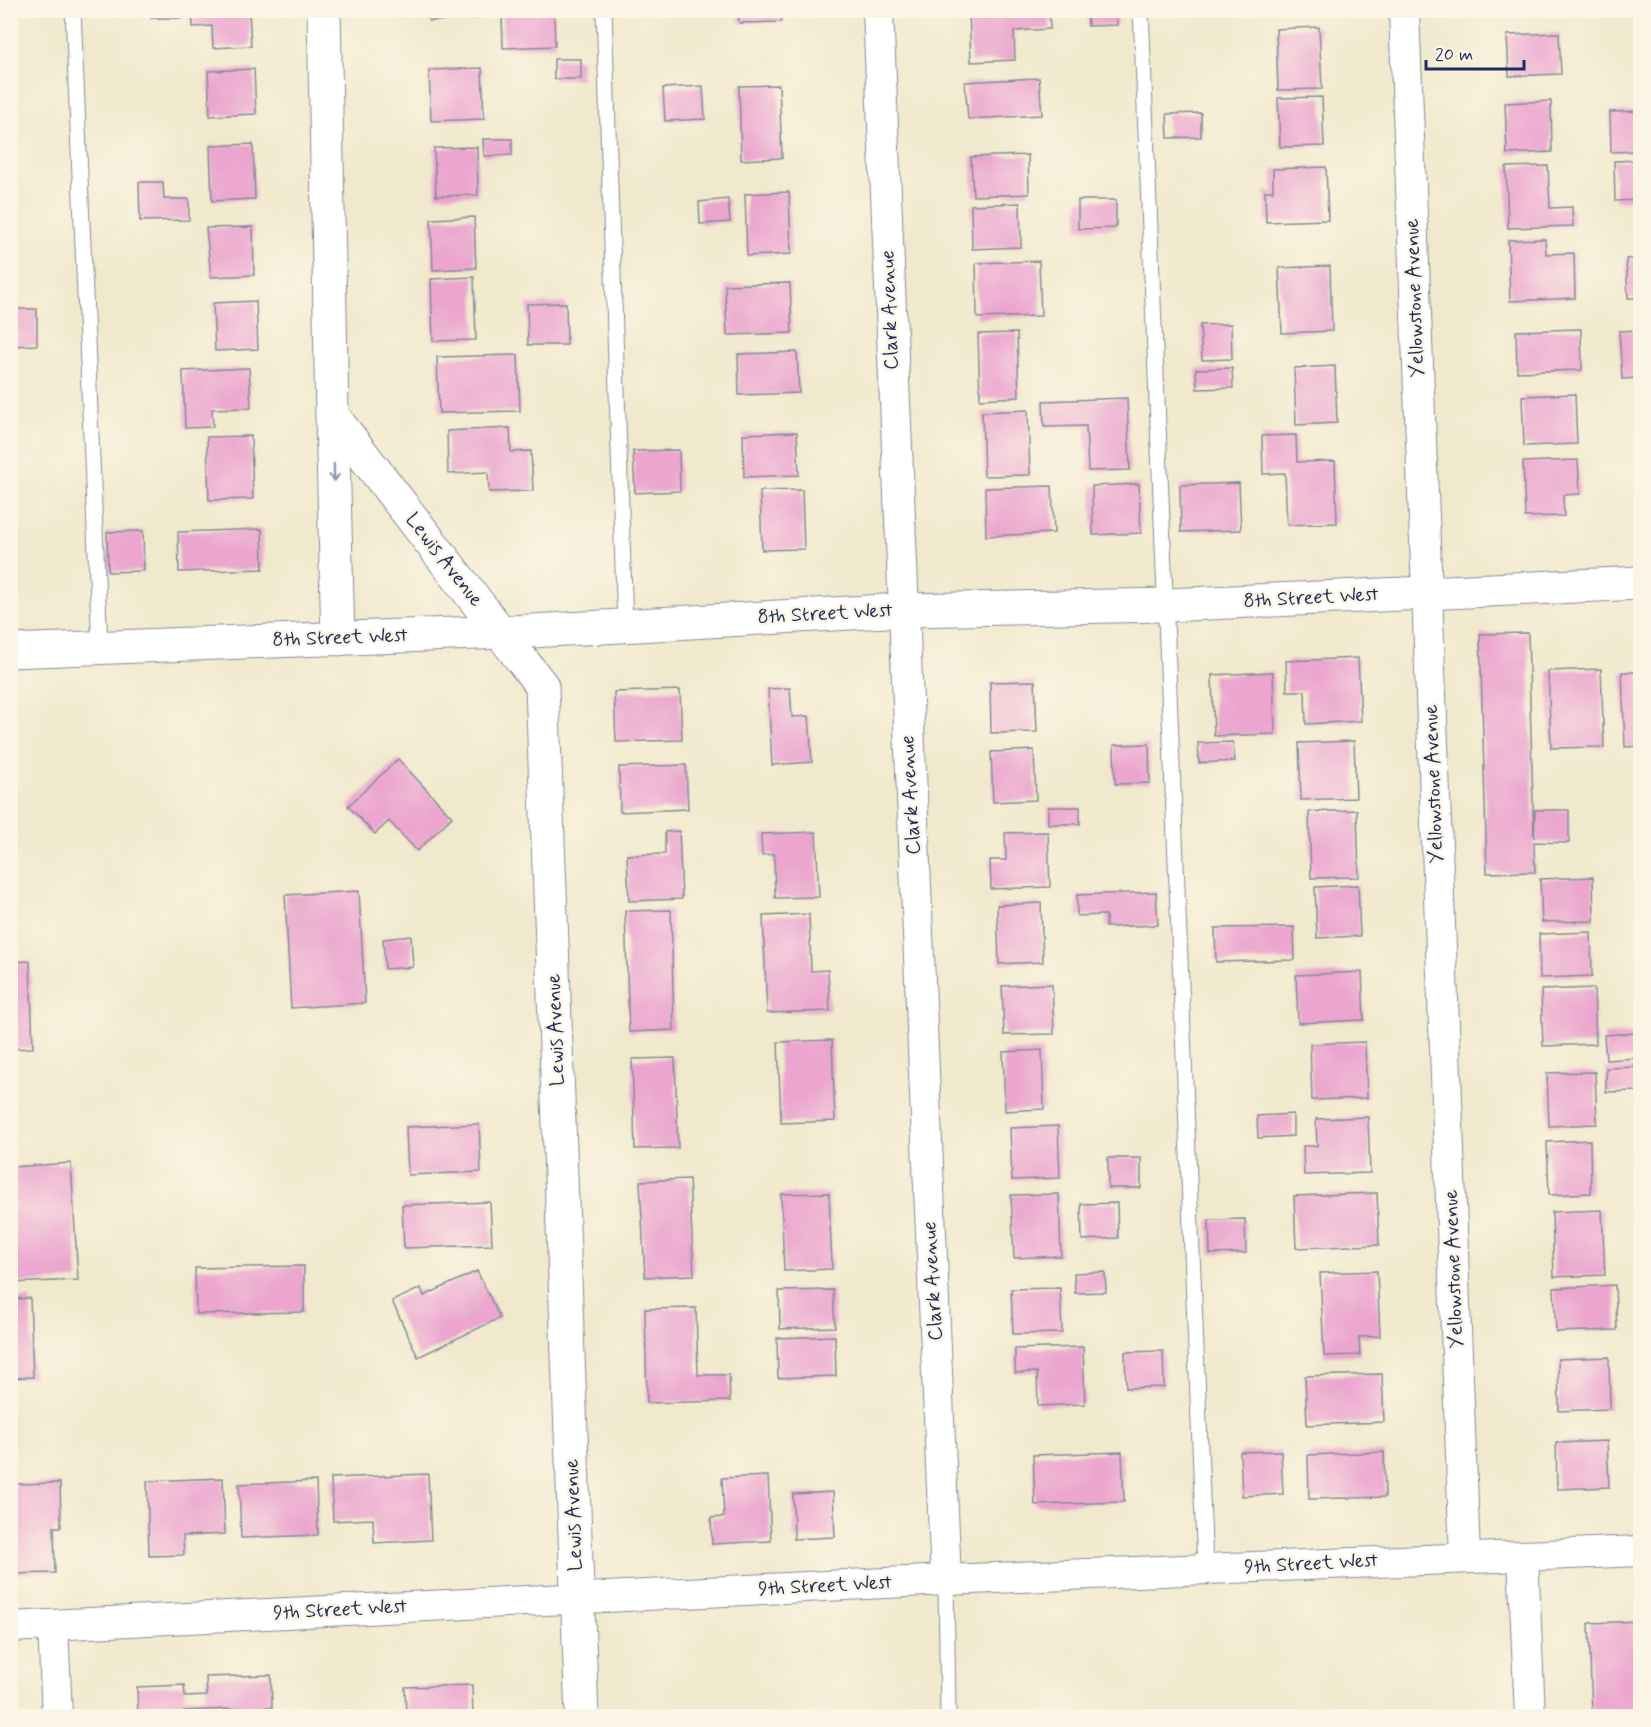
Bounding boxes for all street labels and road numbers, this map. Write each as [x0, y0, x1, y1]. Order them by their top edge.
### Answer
street label: Yellowstone Avenue [1399, 218, 1431, 378]
street label: Clark Avenue [874, 250, 906, 370]
street label: Lewis Avenue [399, 507, 489, 613]
street label: 8th Street West [1243, 581, 1379, 615]
street label: 8th Street West [757, 597, 893, 631]
street label: 8th Street West [272, 622, 408, 654]
street label: Yellowstone Avenue [1418, 704, 1450, 864]
street label: Clark Avenue [894, 735, 928, 855]
street label: Lewis Avenue [541, 973, 571, 1087]
street label: Yellowstone Avenue [1438, 1189, 1470, 1349]
street label: Clark Avenue [916, 1221, 950, 1341]
street label: Lewis Avenue [559, 1458, 589, 1572]
street label: 9th Street West [1243, 1547, 1379, 1581]
street label: 9th Street West [757, 1569, 893, 1603]
street label: 9th Street West [272, 1593, 408, 1627]

